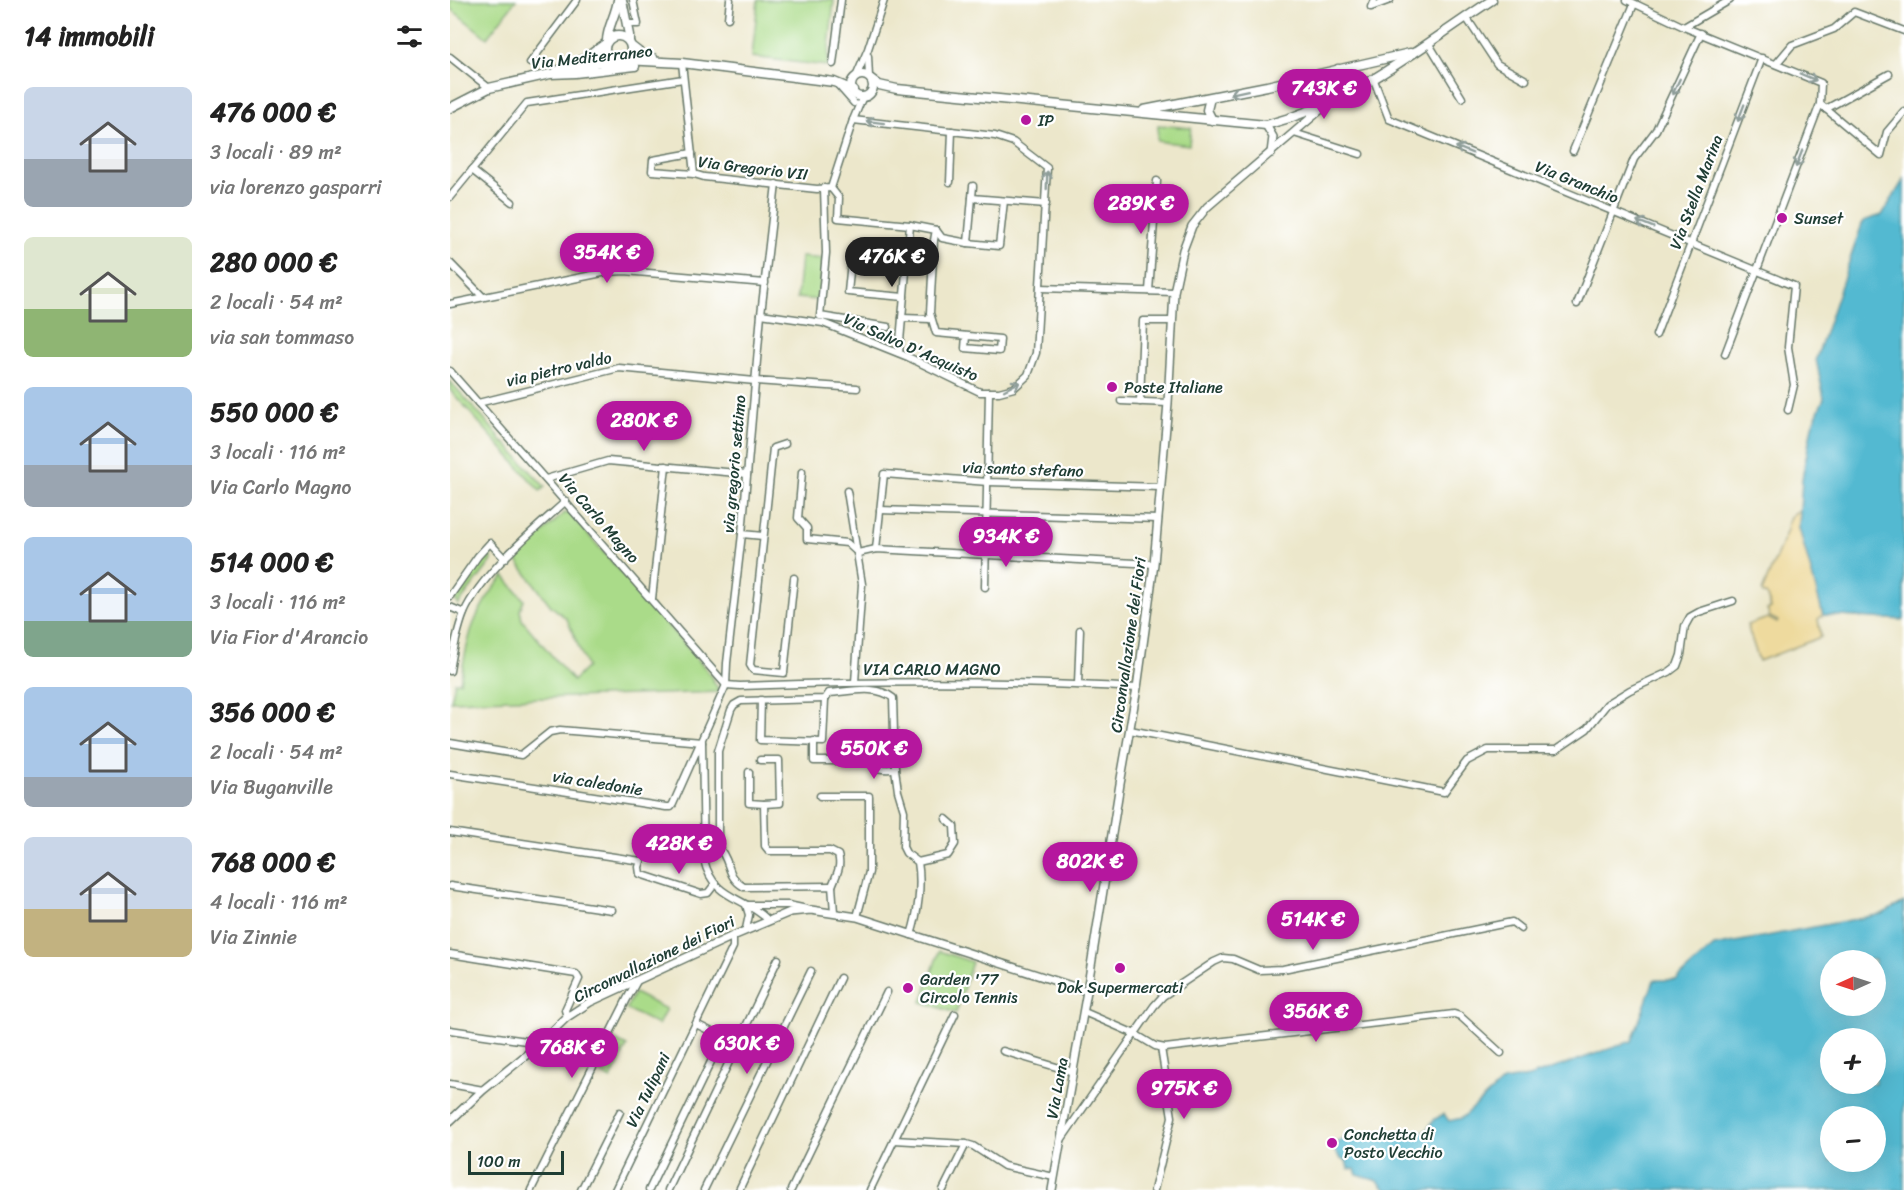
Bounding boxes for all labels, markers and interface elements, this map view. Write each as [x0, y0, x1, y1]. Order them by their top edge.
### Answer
text: 14 immobili [24, 13, 154, 59]
icon: filters [393, 20, 426, 53]
street label: Via Mediterraneo [530, 36, 654, 78]
pin: 743K € [1275, 69, 1373, 120]
text: 743K € [1291, 71, 1357, 106]
one-way arrow [1799, 73, 1817, 84]
one-way arrow [1670, 77, 1682, 95]
one-way arrow [1230, 87, 1249, 98]
text: 476 000 € [210, 89, 336, 135]
one-way arrow [1735, 103, 1746, 121]
place label: IP [1037, 106, 1054, 135]
icon: home [72, 111, 144, 183]
marker: IP [1019, 113, 1033, 127]
one-way arrow [866, 117, 885, 128]
street label: Via Stella Marina [1661, 130, 1731, 254]
text: 3 locali · 89 m² [210, 135, 342, 170]
one-way arrow [1455, 144, 1474, 155]
street label: Via Gregorio VII [696, 147, 810, 189]
one-way arrow [1793, 149, 1804, 168]
street label: Via Granchio [1531, 152, 1623, 212]
text: via lorenzo gasparri [210, 170, 382, 205]
one-way arrow [1041, 171, 1053, 191]
pin: 289K € [1092, 184, 1190, 235]
text: 289K € [1108, 186, 1174, 221]
place label: Sunset [1794, 204, 1844, 233]
marker: Sunset [1775, 211, 1789, 225]
one-way arrow [1636, 218, 1654, 229]
pin: 354K € [558, 233, 656, 284]
text: 354K € [574, 235, 640, 270]
pin: 476K € [843, 237, 941, 288]
text: 280 000 € [210, 239, 337, 285]
text: 476K € [859, 239, 925, 274]
icon: home [72, 261, 144, 333]
text: 2 locali · 54 m² [210, 285, 343, 320]
street label: Via Salvo D'Acquisto [839, 304, 983, 390]
text: via san tommaso [210, 320, 354, 355]
street label: via pietro valdo [504, 343, 614, 395]
place label: Poste Italiane [1124, 373, 1223, 402]
one-way arrow [1003, 380, 1020, 392]
marker: Poste Italiane [1105, 380, 1119, 394]
text: 550 000 € [210, 389, 338, 435]
street label: via gregorio settimo [714, 394, 754, 534]
pin: 280K € [595, 401, 693, 452]
text: 280K € [611, 403, 677, 438]
icon: home [72, 411, 144, 483]
text: 3 locali · 116 m² [210, 435, 346, 470]
street label: via santo stefano [962, 452, 1084, 486]
street label: Via Carlo Magno [551, 466, 647, 570]
text: Via Carlo Magno [210, 470, 351, 505]
pin: 934K € [957, 517, 1055, 568]
text: 934K € [973, 519, 1039, 554]
text: 514 000 € [210, 539, 333, 585]
street label: Circonvallazione dei Fiori [1101, 555, 1155, 735]
icon: home [72, 561, 144, 633]
text: 3 locali · 116 m² [210, 585, 346, 620]
text: Via Fior d'Arancio [210, 620, 368, 655]
street label: VIA CARLO MAGNO [863, 655, 1001, 684]
text: 356 000 € [210, 689, 335, 735]
icon: home [72, 711, 144, 783]
pin: 550K € [825, 729, 923, 780]
text: 550K € [840, 731, 908, 766]
text: 2 locali · 54 m² [210, 735, 343, 770]
street label: via caledonie [551, 762, 645, 804]
text: Via Buganville [210, 770, 333, 805]
pin: 428K € [630, 824, 728, 875]
text: 428K € [646, 826, 712, 861]
text: 768 000 € [210, 839, 335, 885]
pin: 802K € [1041, 842, 1139, 893]
text: 802K € [1057, 844, 1123, 879]
icon: home [72, 861, 144, 933]
text: 4 locali · 116 m² [210, 885, 348, 920]
pin: 514K € [1264, 900, 1362, 951]
text: 514K € [1281, 902, 1345, 937]
street label: Circonvallazione dei Fiori [568, 907, 740, 1011]
text: Via Zinnie [210, 920, 297, 955]
north arrow [1820, 950, 1886, 1016]
map controls [1820, 950, 1886, 1172]
marker: Dok Supermercati [1113, 961, 1127, 975]
place label: Garden '77 Circolo Tennis [920, 965, 1018, 1012]
place label: Dok Supermercati [1057, 973, 1184, 1002]
marker: Garden '77 Circolo Tennis [901, 981, 915, 995]
pin: 356K € [1267, 992, 1365, 1043]
text: 356K € [1283, 994, 1349, 1029]
pin: 630K € [698, 1024, 796, 1075]
text: 630K € [714, 1026, 780, 1061]
pin: 768K € [523, 1028, 621, 1079]
button: + [1820, 1028, 1886, 1094]
text: 768K € [539, 1030, 605, 1065]
street label: Via Tulipani [617, 1047, 679, 1132]
street label: Via Lama [1037, 1055, 1077, 1121]
pin: 975K € [1135, 1069, 1233, 1120]
text: 975K € [1151, 1071, 1217, 1106]
button: − [1820, 1106, 1886, 1172]
place label: Conchetta di Posto Vecchio [1344, 1120, 1443, 1167]
marker: Conchetta di Posto Vecchio [1325, 1136, 1339, 1150]
text: 100 m [477, 1147, 521, 1176]
scale bar [468, 1148, 564, 1176]

